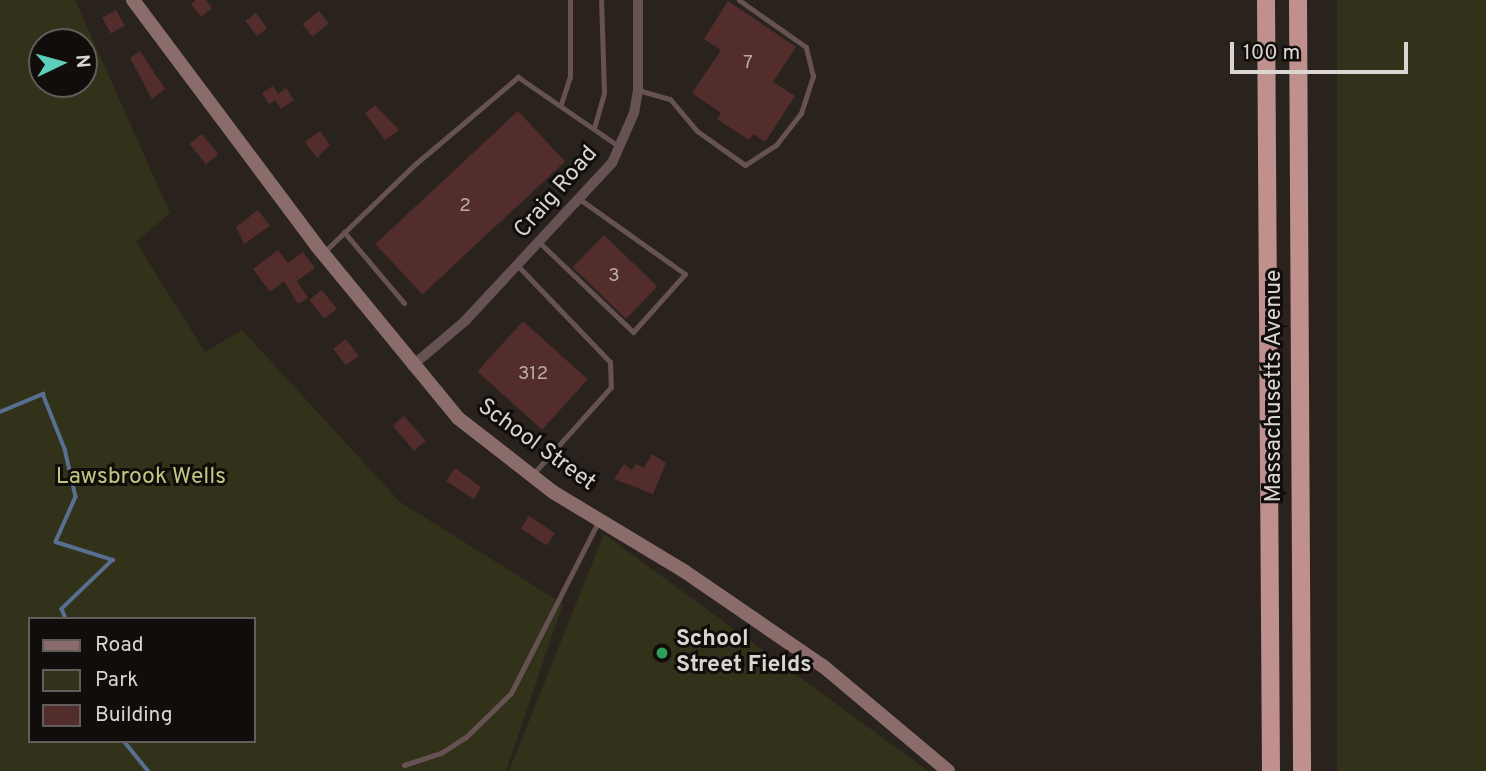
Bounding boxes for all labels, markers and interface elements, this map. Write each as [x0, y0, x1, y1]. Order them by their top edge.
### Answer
north arrow [28, 28, 98, 98]
scale bar [1234, 28, 1412, 72]
text: 100 m [1243, 40, 1300, 67]
text: N [69, 53, 94, 69]
house number: 7 [743, 53, 753, 75]
street label: Craig Road [510, 141, 604, 245]
house number: 2 [459, 196, 471, 218]
house number: 3 [608, 266, 620, 288]
street label: Massachusetts Avenue [1261, 269, 1289, 503]
house number: 312 [518, 364, 548, 386]
street label: School Street [472, 394, 600, 498]
park label: Lawsbrook Wells [56, 464, 226, 492]
legend [28, 617, 256, 743]
place label: School Street Fields [676, 626, 811, 680]
text: Road [95, 632, 144, 659]
marker: School Street Fields [654, 645, 670, 661]
text: Park [95, 667, 138, 694]
text: Building [95, 702, 173, 729]

